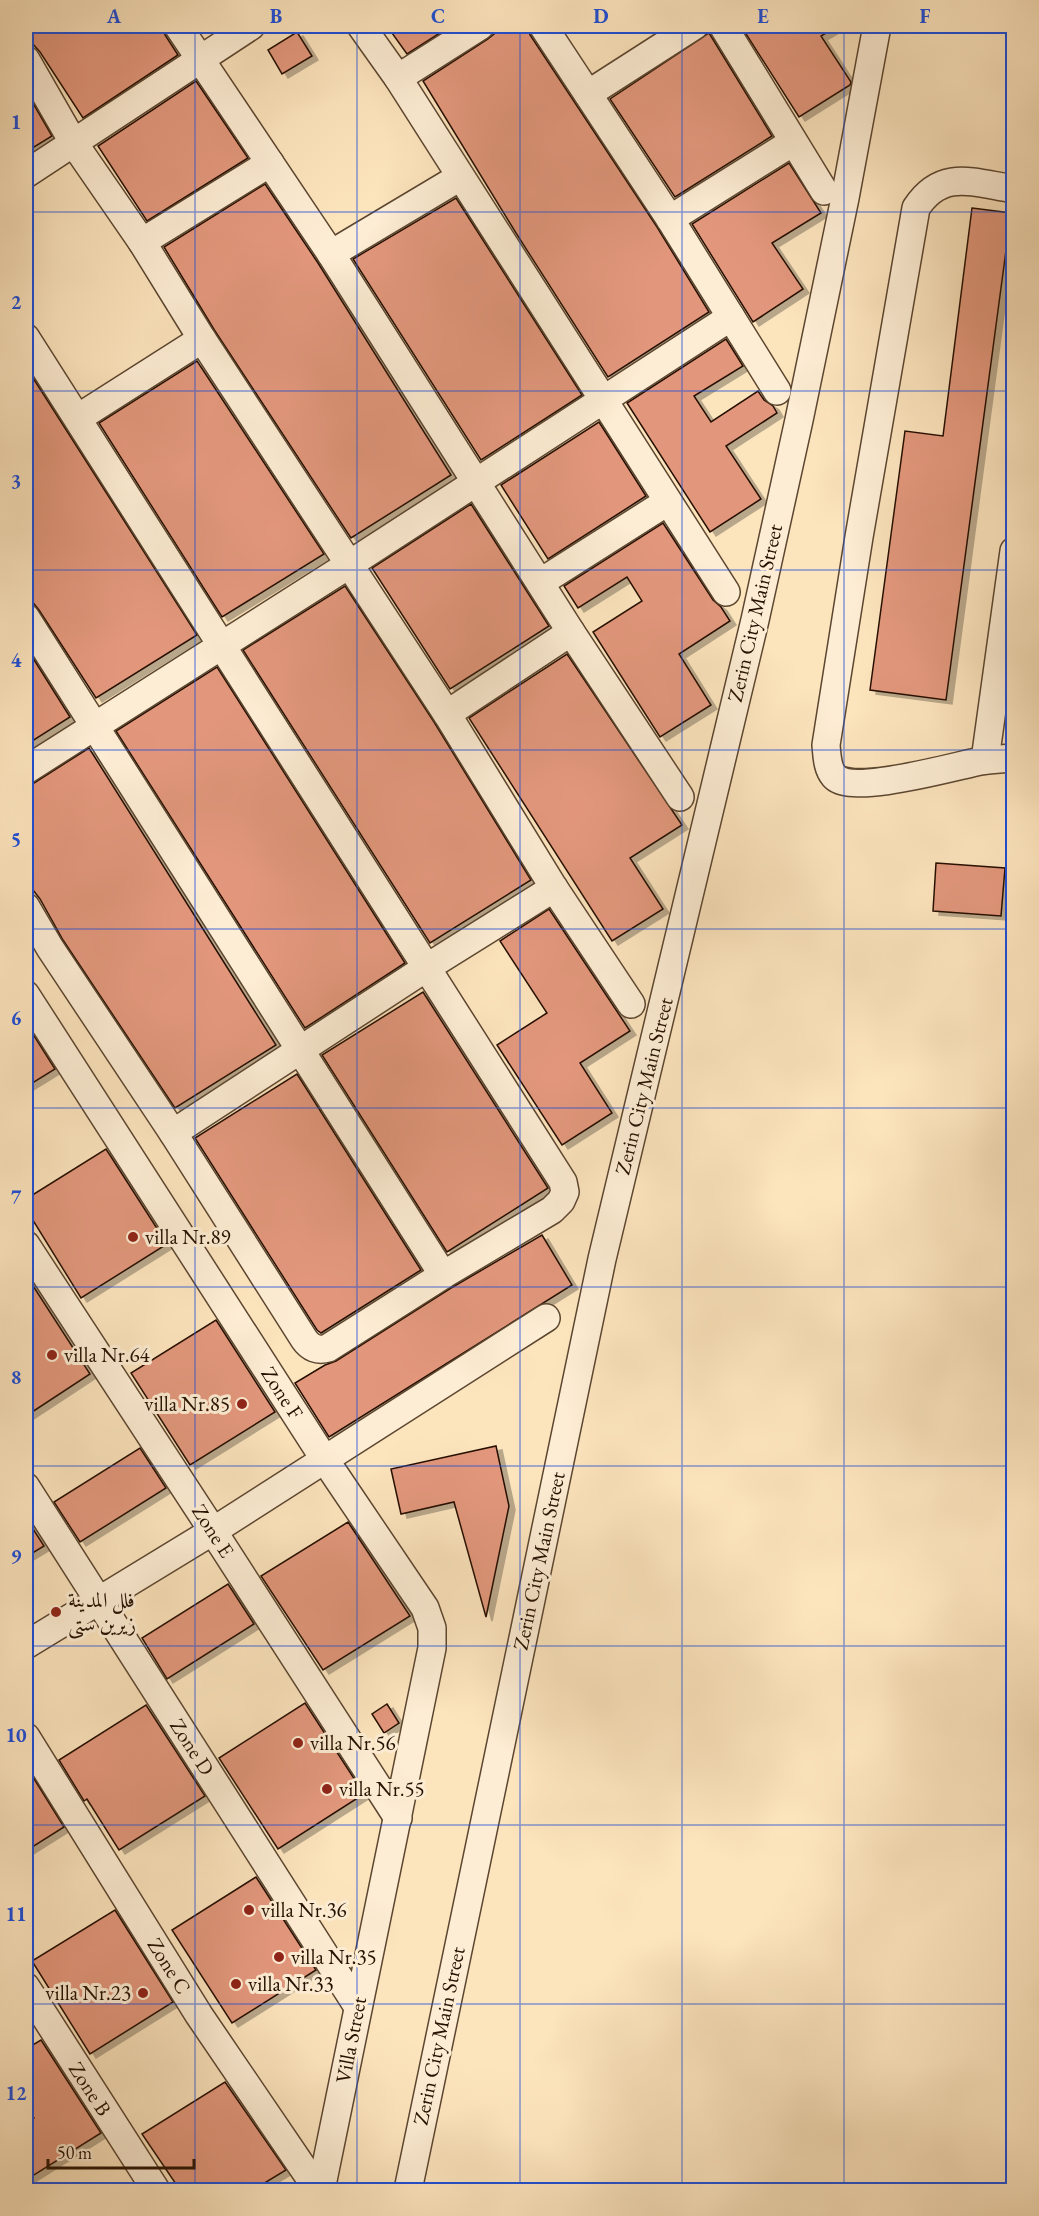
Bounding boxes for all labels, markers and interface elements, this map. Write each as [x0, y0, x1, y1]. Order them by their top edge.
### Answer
text: A [106, 3, 122, 29]
text: B [270, 3, 282, 29]
text: C [431, 3, 445, 29]
text: D [593, 3, 609, 29]
text: E [757, 3, 769, 29]
text: F [920, 3, 931, 29]
text: 1 [11, 109, 21, 135]
text: 2 [11, 289, 22, 315]
text: 3 [11, 468, 21, 494]
street label: Zerin City Main Street [721, 521, 788, 704]
text: 4 [11, 647, 22, 673]
text: 5 [11, 826, 21, 852]
street label: Zerin City Main Street [608, 994, 679, 1177]
text: 6 [11, 1005, 22, 1031]
text: 7 [11, 1184, 22, 1210]
place label: villa Nr.89 [145, 1223, 231, 1250]
marker: villa Nr.89 [126, 1230, 140, 1244]
place label: villa Nr.64 [64, 1341, 151, 1368]
marker: villa Nr.64 [45, 1348, 59, 1362]
street label: Zone F [255, 1361, 309, 1424]
text: 8 [11, 1364, 21, 1390]
place label: villa Nr.85 [144, 1390, 230, 1417]
marker: villa Nr.85 [235, 1397, 249, 1411]
street label: Zerin City Main Street [506, 1469, 571, 1653]
street label: Zone E [186, 1499, 241, 1563]
text: 9 [11, 1543, 22, 1569]
place label: فلل المدينة زیرین ستی [68, 1586, 136, 1639]
marker: فلل المدينة زیرین ستی [49, 1605, 63, 1619]
street label: Zone D [164, 1713, 221, 1780]
text: 10 [5, 1722, 27, 1748]
place label: villa Nr.56 [310, 1729, 396, 1756]
marker: villa Nr.56 [291, 1736, 305, 1750]
place label: villa Nr.55 [339, 1775, 425, 1802]
marker: villa Nr.55 [320, 1782, 334, 1796]
place label: villa Nr.36 [261, 1896, 347, 1923]
text: 11 [5, 1901, 27, 1927]
marker: villa Nr.36 [242, 1903, 256, 1917]
street label: Zone C [142, 1933, 197, 1999]
place label: villa Nr.35 [291, 1943, 377, 1970]
street label: Zerin City Main Street [406, 1944, 471, 2128]
marker: villa Nr.35 [272, 1950, 286, 1964]
place label: villa Nr.33 [248, 1970, 334, 1997]
marker: villa Nr.33 [229, 1977, 243, 1991]
place label: villa Nr.23 [45, 1979, 131, 2006]
marker: villa Nr.23 [136, 1986, 150, 2000]
street label: Villa Street [329, 1994, 372, 2085]
street label: Zone B [63, 2057, 118, 2121]
text: 12 [5, 2080, 27, 2106]
scale bar [48, 2132, 194, 2170]
text: 50 m [57, 2141, 92, 2164]

